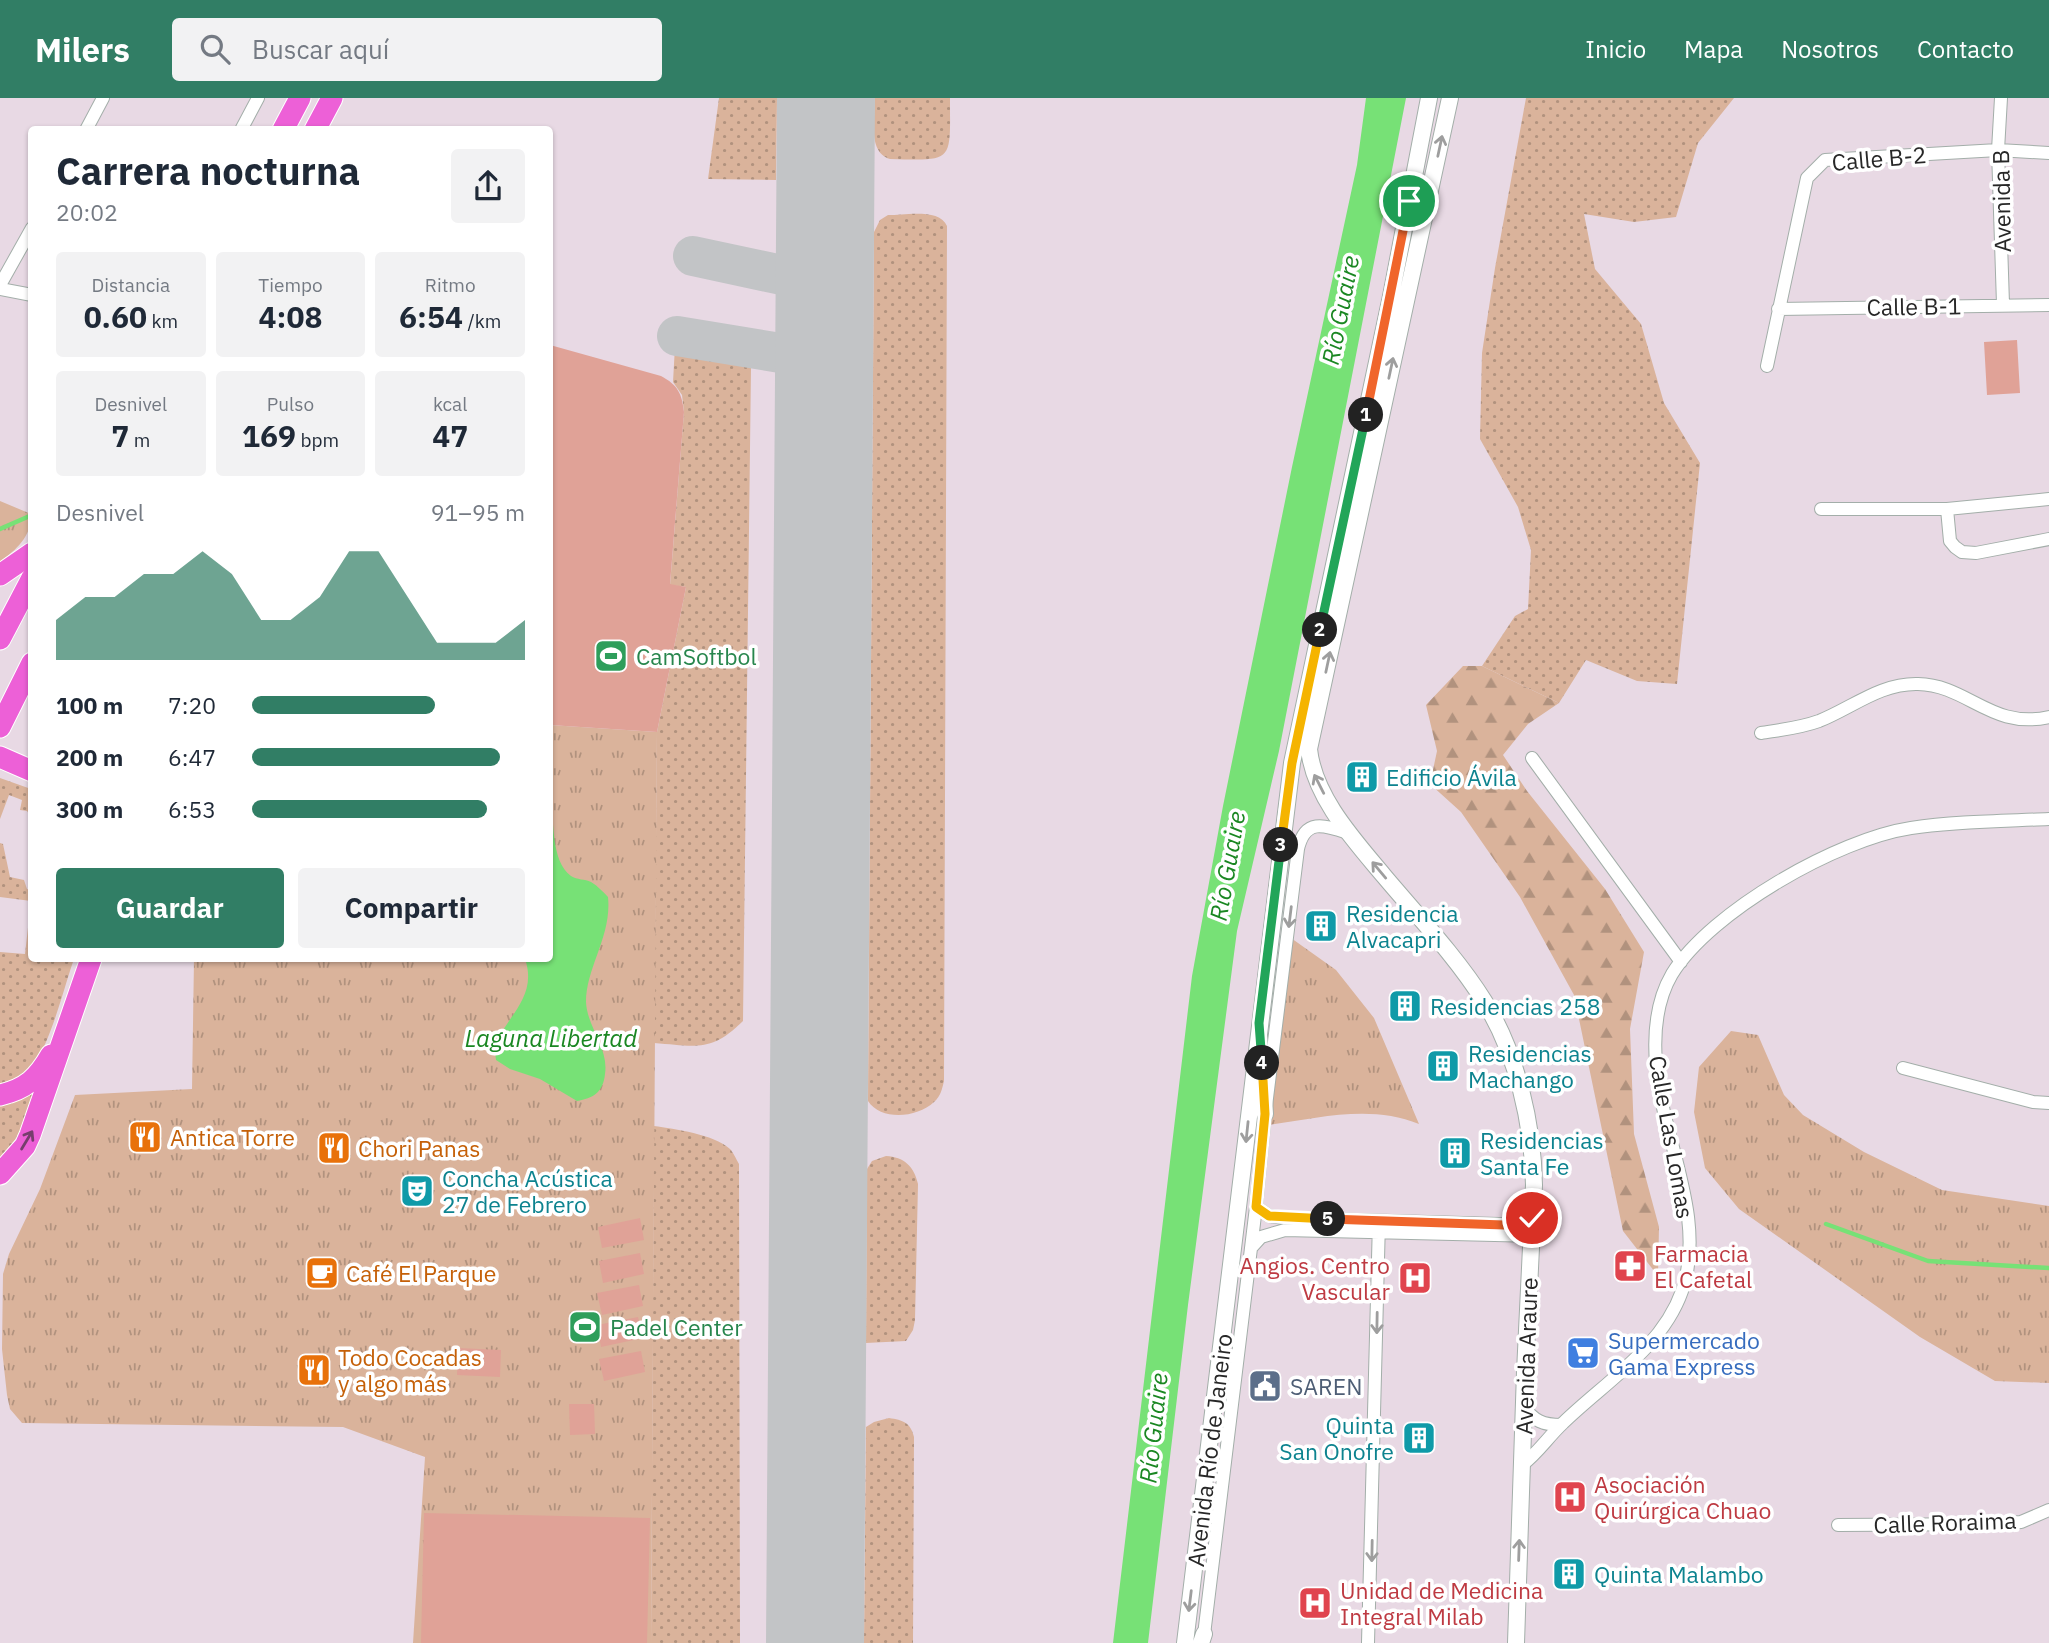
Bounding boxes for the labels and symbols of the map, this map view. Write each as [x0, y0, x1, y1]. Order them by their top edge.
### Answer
one-way arrow [1433, 135, 1447, 158]
street label: Calle B-2 [1830, 139, 1928, 177]
street label: Avenida B [1985, 149, 2017, 253]
pin [1379, 171, 1439, 231]
water label: Río Guaire [1314, 253, 1366, 367]
street label: Calle B-1 [1866, 290, 1962, 322]
one-way arrow [1385, 357, 1399, 380]
pin: 1 [1348, 398, 1384, 432]
pin: 2 [1302, 612, 1338, 648]
sports icon: CamSoftbol [592, 637, 630, 675]
place label: CamSoftbol [636, 641, 757, 671]
one-way arrow [1321, 651, 1335, 674]
building icon: Edificio Ávila [1343, 758, 1381, 796]
place label: Edificio Ávila [1386, 762, 1517, 792]
one-way arrow [1312, 774, 1326, 794]
water label: Río Guaire [1202, 809, 1252, 923]
pin: 3 [1264, 828, 1298, 862]
one-way arrow [1372, 862, 1387, 880]
place label: Residencia Alvacapri [1346, 898, 1459, 954]
one-way arrow [1284, 905, 1297, 928]
building icon: Residencia Alvacapri [1302, 907, 1340, 945]
building icon: Residencias 258 [1386, 987, 1424, 1025]
place label: Residencias 258 [1430, 991, 1601, 1021]
water label: Laguna Libertad [465, 1022, 637, 1054]
place label: Residencias Machango [1468, 1038, 1592, 1094]
pin: 4 [1244, 1046, 1280, 1080]
building icon: Residencias Machango [1424, 1047, 1462, 1085]
street label: Calle Las Lomas [1643, 1053, 1701, 1221]
restaurant icon: Antica Torre [126, 1118, 164, 1156]
one-way arrow [1240, 1120, 1253, 1143]
place label: Antica Torre [170, 1122, 295, 1152]
place label: Residencias Santa Fe [1480, 1125, 1604, 1181]
restaurant icon: Chori Panas [315, 1129, 353, 1167]
one-way arrow [20, 1130, 34, 1150]
place label: Chori Panas [358, 1133, 480, 1163]
building icon: Residencias Santa Fe [1436, 1134, 1474, 1172]
place label: Concha Acústica 27 de Febrero [442, 1163, 613, 1219]
theatre icon: Concha Acústica 27 de Febrero [398, 1172, 436, 1210]
pin [1502, 1188, 1562, 1248]
pin: 5 [1310, 1202, 1346, 1236]
place label: Farmacia El Cafetal [1654, 1238, 1752, 1294]
pharmacy icon: Farmacia El Cafetal [1611, 1247, 1649, 1285]
place label: Angios. Centro Vascular [1239, 1250, 1391, 1306]
cafe icon: Café El Parque [303, 1254, 341, 1292]
place label: Café El Parque [346, 1258, 496, 1288]
hospital icon: Angios. Centro Vascular [1396, 1259, 1434, 1297]
street label: Avenida Araure [1508, 1277, 1544, 1435]
sports icon: Padel Center [566, 1308, 604, 1346]
place label: Padel Center [610, 1312, 743, 1342]
one-way arrow [1370, 1312, 1383, 1335]
place label: Supermercado Gama Express [1608, 1325, 1760, 1381]
street label: Avenida Río de Janeiro [1180, 1332, 1238, 1568]
supermarket icon: Supermercado Gama Express [1564, 1334, 1602, 1372]
place label: Todo Cocadas y algo más [338, 1342, 482, 1398]
restaurant icon: Todo Cocadas y algo más [295, 1351, 333, 1389]
public building icon: SAREN [1246, 1367, 1284, 1405]
water label: Río Guaire [1131, 1371, 1175, 1485]
place label: SAREN [1290, 1371, 1363, 1401]
place label: Quinta San Onofre [1279, 1410, 1394, 1466]
building icon: Quinta San Onofre [1400, 1419, 1438, 1457]
place label: Asociación Quirúrgica Chuao [1594, 1469, 1771, 1525]
hospital icon: Asociación Quirúrgica Chuao [1551, 1478, 1589, 1516]
street label: Calle Roraima [1873, 1505, 2017, 1539]
one-way arrow [1365, 1539, 1379, 1562]
one-way arrow [1512, 1539, 1526, 1562]
building icon: Quinta Malambo [1550, 1555, 1588, 1593]
place label: Quinta Malambo [1594, 1559, 1764, 1589]
place label: Unidad de Medicina Integral Milab [1340, 1575, 1543, 1631]
hospital icon: Unidad de Medicina Integral Milab [1296, 1584, 1334, 1622]
one-way arrow [1184, 1589, 1197, 1612]

